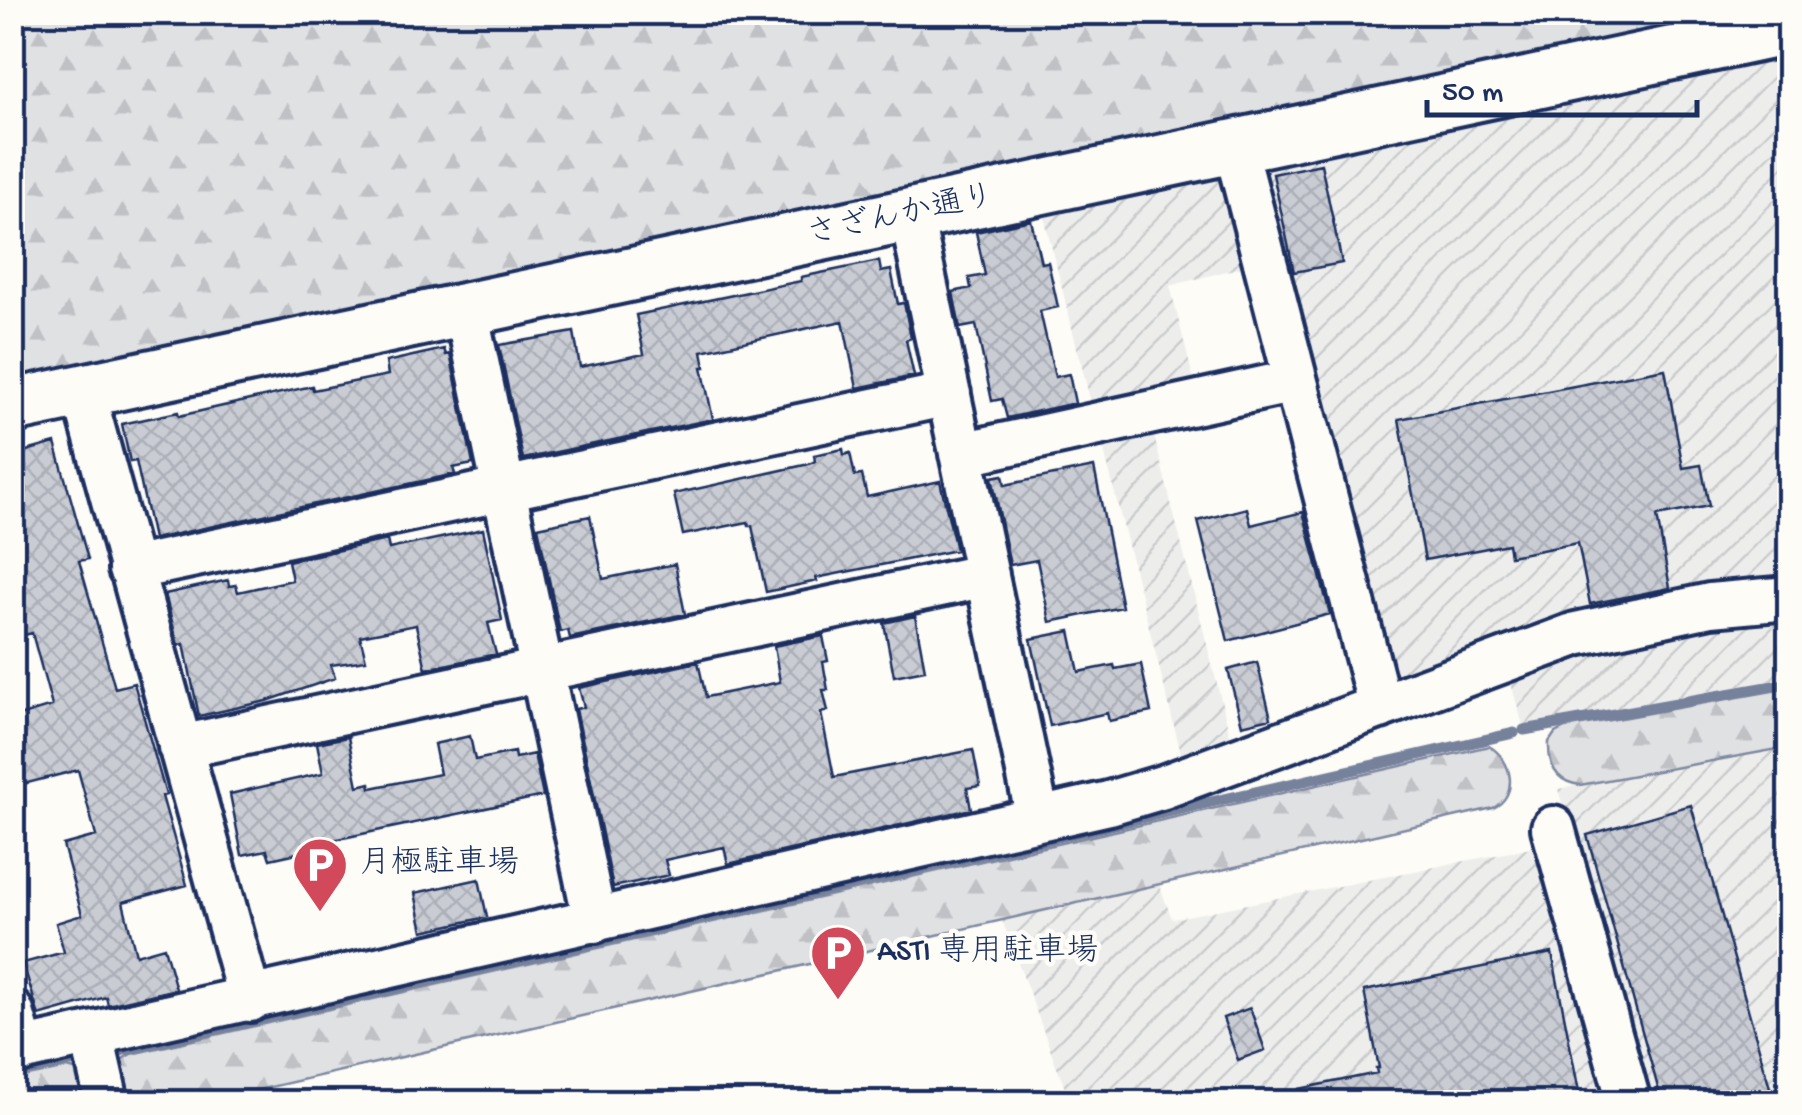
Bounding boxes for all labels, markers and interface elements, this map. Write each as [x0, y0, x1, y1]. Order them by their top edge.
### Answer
scale bar [1427, 55, 1697, 117]
text: 50 m [1442, 77, 1503, 112]
street label: さざんか通り [803, 178, 999, 255]
parking icon: 月極駐車場 [290, 835, 350, 914]
place label: 月極駐車場 [359, 845, 519, 884]
parking icon: ASTI 専用駐車場 [808, 923, 868, 1002]
place label: ASTI 専用駐車場 [877, 932, 1098, 972]

